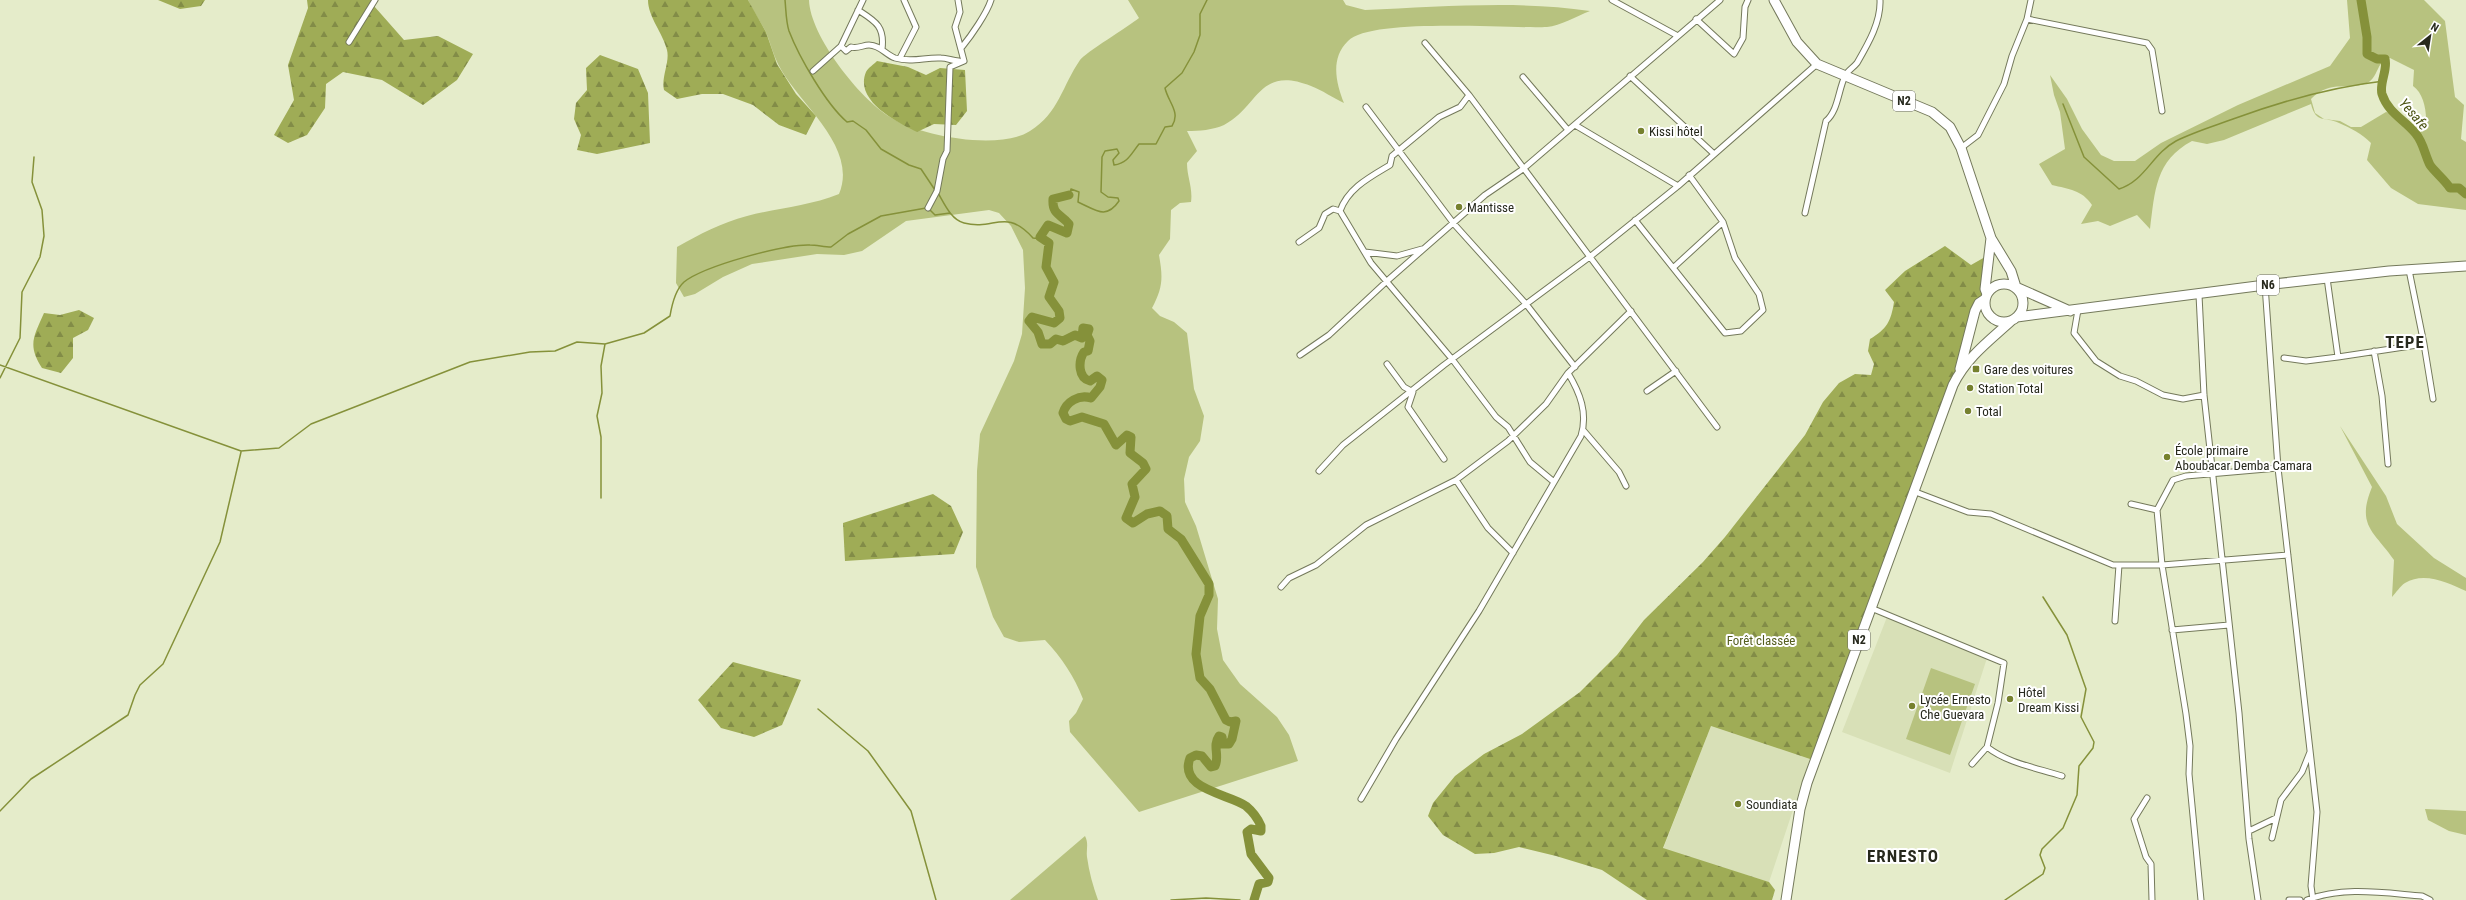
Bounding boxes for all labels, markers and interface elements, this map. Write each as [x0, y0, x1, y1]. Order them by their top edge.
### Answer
north arrow [2410, 16, 2450, 56]
text: N [2429, 20, 2441, 35]
road number: N2 [1893, 91, 1915, 111]
water label: Yesafe [2396, 95, 2432, 133]
place label: Kissi hôtel [1649, 124, 1703, 139]
marker: Kissi hôtel [1636, 126, 1646, 136]
place label: Mantisse [1467, 200, 1514, 215]
marker: Mantisse [1454, 202, 1464, 212]
road number: N6 [2257, 275, 2279, 295]
district label: TEPE [2385, 332, 2425, 352]
place label: Gare des voitures [1984, 362, 2073, 377]
marker: Gare des voitures [1971, 364, 1981, 374]
place label: Station Total [1978, 381, 2043, 396]
marker: Station Total [1965, 383, 1975, 393]
place label: Total [1976, 404, 2002, 419]
marker: Total [1963, 406, 1973, 416]
place label: École primaire Aboubacar Demba Camara [2175, 443, 2312, 473]
marker: École primaire Aboubacar Demba Camara [2162, 452, 2172, 462]
road number: N2 [1848, 630, 1870, 650]
park label: Forêt classée [1727, 633, 1795, 648]
place label: Hôtel Dream Kissi [2018, 685, 2079, 715]
place label: Lycée Ernesto Che Guevara [1920, 692, 1991, 722]
marker: Hôtel Dream Kissi [2005, 694, 2015, 704]
marker: Lycée Ernesto Che Guevara [1907, 701, 1917, 711]
place label: Soundiata [1746, 797, 1798, 812]
marker: Soundiata [1733, 799, 1743, 809]
district label: ERNESTO [1867, 846, 1939, 866]

